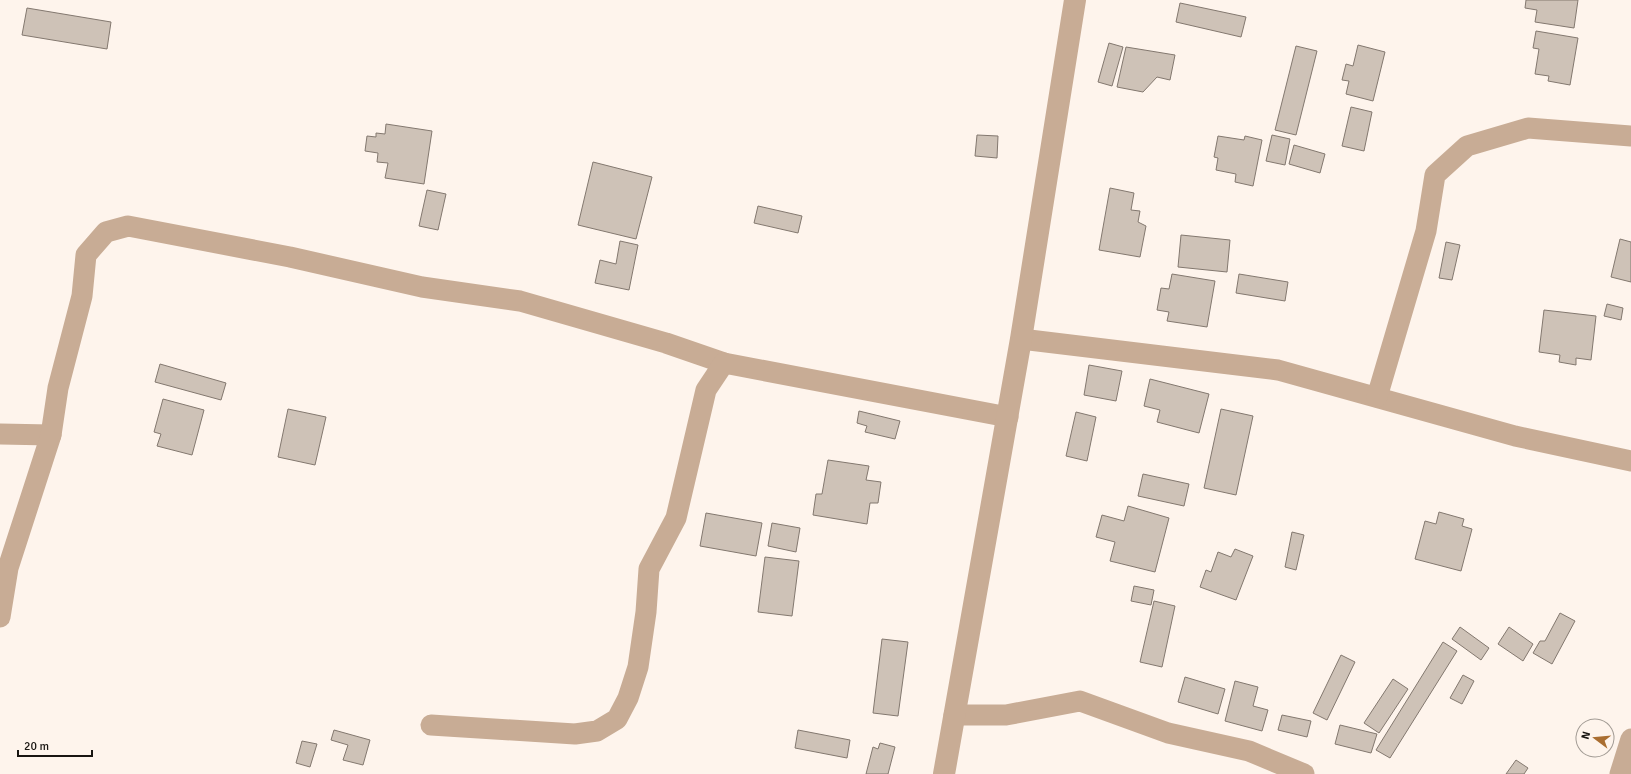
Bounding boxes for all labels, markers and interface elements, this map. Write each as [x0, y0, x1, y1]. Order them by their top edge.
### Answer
north arrow [1575, 718, 1615, 758]
text: N [1579, 730, 1593, 741]
scale bar [18, 732, 92, 758]
text: 20 m [24, 739, 49, 754]

